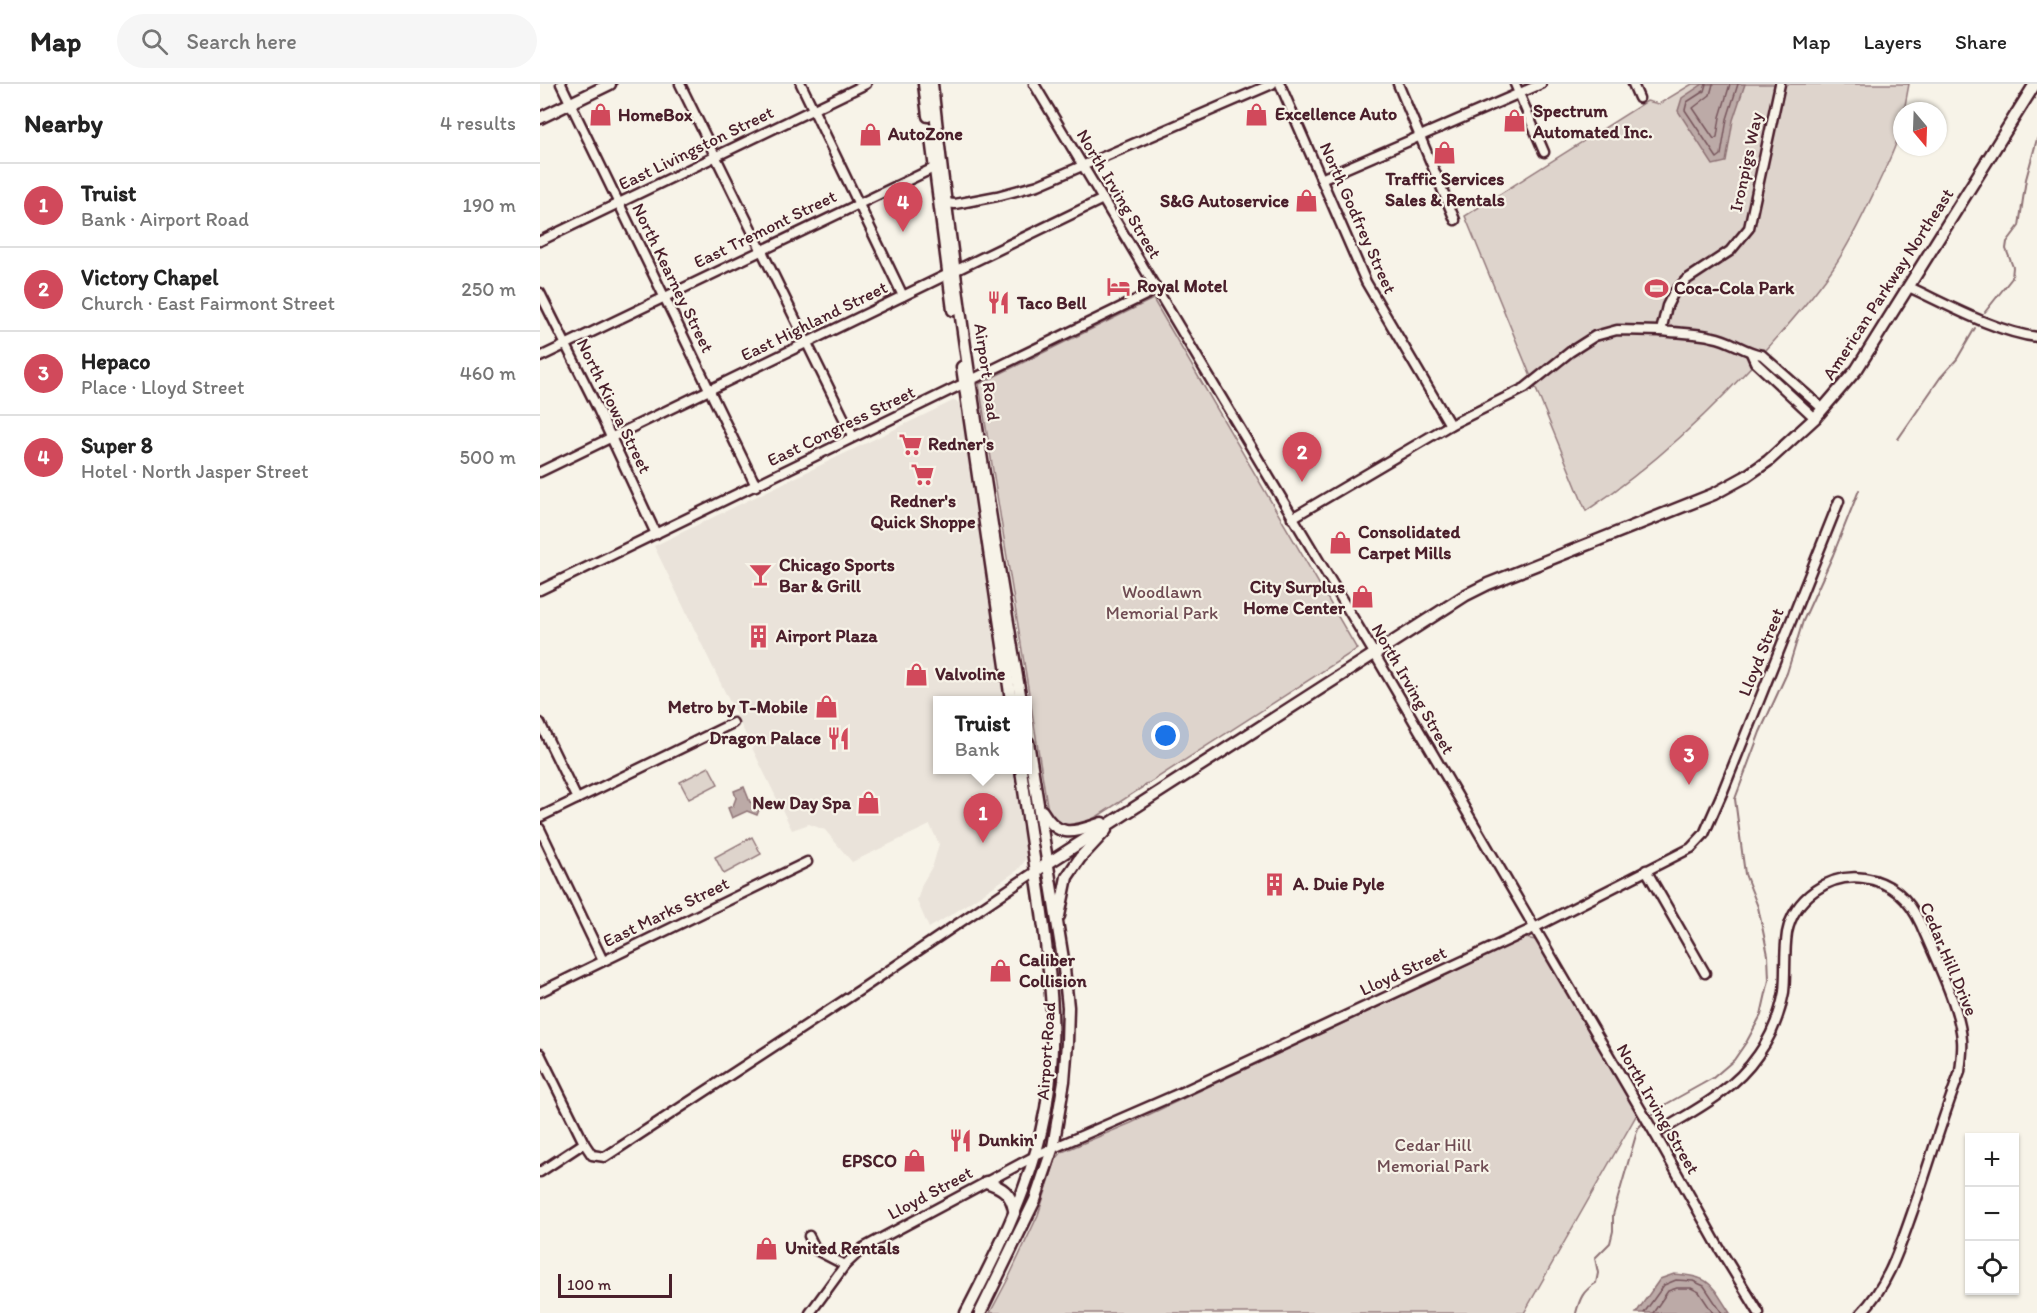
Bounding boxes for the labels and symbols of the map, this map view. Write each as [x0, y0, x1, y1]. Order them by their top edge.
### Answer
place label: Spectrum Automated Inc. [1532, 100, 1653, 143]
street label: East Livingston Street [615, 101, 777, 195]
shop icon: Excellence Auto [1244, 101, 1270, 127]
shop icon: HomeBox [587, 102, 613, 128]
north arrow [1893, 102, 1947, 156]
place label: Excellence Auto [1275, 103, 1397, 125]
place label: HomeBox [618, 104, 693, 126]
shop icon: Spectrum Automated Inc. [1502, 108, 1528, 134]
street label: Ironpigs Way [1725, 110, 1767, 214]
shop icon: AutoZone [857, 121, 883, 147]
place label: AutoZone [887, 123, 963, 145]
street label: North Irving Street [1072, 125, 1166, 263]
street label: North Godfrey Street [1315, 139, 1401, 297]
shop icon: Traffic Services Sales & Rentals [1432, 140, 1458, 166]
place label: Traffic Services Sales & Rentals [1385, 168, 1505, 211]
pin: 4 [884, 182, 922, 232]
street label: American Parkway Northeast [1818, 184, 1958, 384]
street label: East Tremont Street [690, 185, 840, 273]
shop icon: S&G Autoservice [1294, 188, 1320, 214]
place label: S&G Autoservice [1160, 190, 1289, 212]
street label: North Kearney Street [627, 200, 719, 357]
hotel icon: Royal Motel [1106, 273, 1132, 299]
place label: Royal Motel [1137, 275, 1228, 297]
sports icon: Coca-Cola Park [1643, 275, 1669, 301]
street label: East Highland Street [737, 276, 891, 366]
place label: Coca-Cola Park [1674, 277, 1795, 299]
restaurant icon: Taco Bell [986, 290, 1012, 316]
place label: Taco Bell [1016, 292, 1087, 314]
street label: Airport Road [969, 322, 1005, 423]
street label: North Kiowa Street [572, 335, 656, 477]
street label: East Congress Street [763, 381, 919, 471]
supermarket icon: Redner's [897, 431, 923, 457]
pin: 2 [1282, 432, 1322, 482]
place label: Redner's [928, 433, 994, 455]
supermarket icon: Redner's Quick Shoppe [910, 462, 936, 488]
place label: Redner's Quick Shoppe [870, 490, 976, 533]
place label: Consolidated Carpet Mills [1358, 521, 1460, 564]
shop icon: Consolidated Carpet Mills [1327, 529, 1353, 555]
place label: Chicago Sports Bar & Grill [779, 554, 895, 597]
bar icon: Chicago Sports Bar & Grill [748, 562, 774, 588]
place label: City Surplus Home Center [1243, 576, 1346, 619]
park label: Woodlawn Memorial Park [1106, 581, 1218, 624]
shop icon: City Surplus Home Center [1350, 584, 1376, 610]
street label: Lloyd Street [1733, 604, 1789, 699]
street label: North Irving Street [1367, 620, 1459, 758]
building icon: Airport Plaza [745, 623, 771, 649]
place label: Airport Plaza [775, 625, 878, 647]
shop icon: Valvoline [904, 661, 930, 687]
place label: Valvoline [935, 663, 1006, 685]
shop icon: Metro by T-Mobile [813, 694, 839, 720]
place label: Metro by T-Mobile [668, 696, 808, 718]
your location [1151, 721, 1180, 750]
restaurant icon: Dragon Palace [826, 725, 852, 751]
place label: Dragon Palace [709, 727, 821, 749]
pin: 3 [1670, 736, 1708, 785]
shop icon: New Day Spa [856, 790, 882, 816]
place label: New Day Spa [752, 792, 852, 814]
pin: 1 [964, 794, 1002, 843]
building icon: A. Duie Pyle [1262, 871, 1288, 897]
street label: East Marks Street [599, 872, 733, 952]
place label: A. Duie Pyle [1292, 873, 1385, 895]
street label: Cedar Hill Drive [1915, 899, 1983, 1019]
street label: Lloyd Street [1356, 941, 1450, 1001]
place label: Caliber Collision [1019, 949, 1087, 992]
shop icon: Caliber Collision [988, 957, 1014, 983]
street label: Airport Road [1032, 1001, 1060, 1101]
street label: North Irving Street [1612, 1040, 1704, 1178]
restaurant icon: Dunkin' [947, 1127, 973, 1153]
place label: Dunkin' [978, 1129, 1037, 1151]
park label: Cedar Hill Memorial Park [1377, 1134, 1489, 1177]
shop icon: EPSCO [902, 1148, 928, 1174]
place label: EPSCO [842, 1150, 897, 1172]
street label: Lloyd Street [884, 1161, 977, 1225]
shop icon: United Rentals [754, 1235, 780, 1261]
place label: United Rentals [785, 1237, 900, 1259]
scale bar [558, 1271, 672, 1298]

